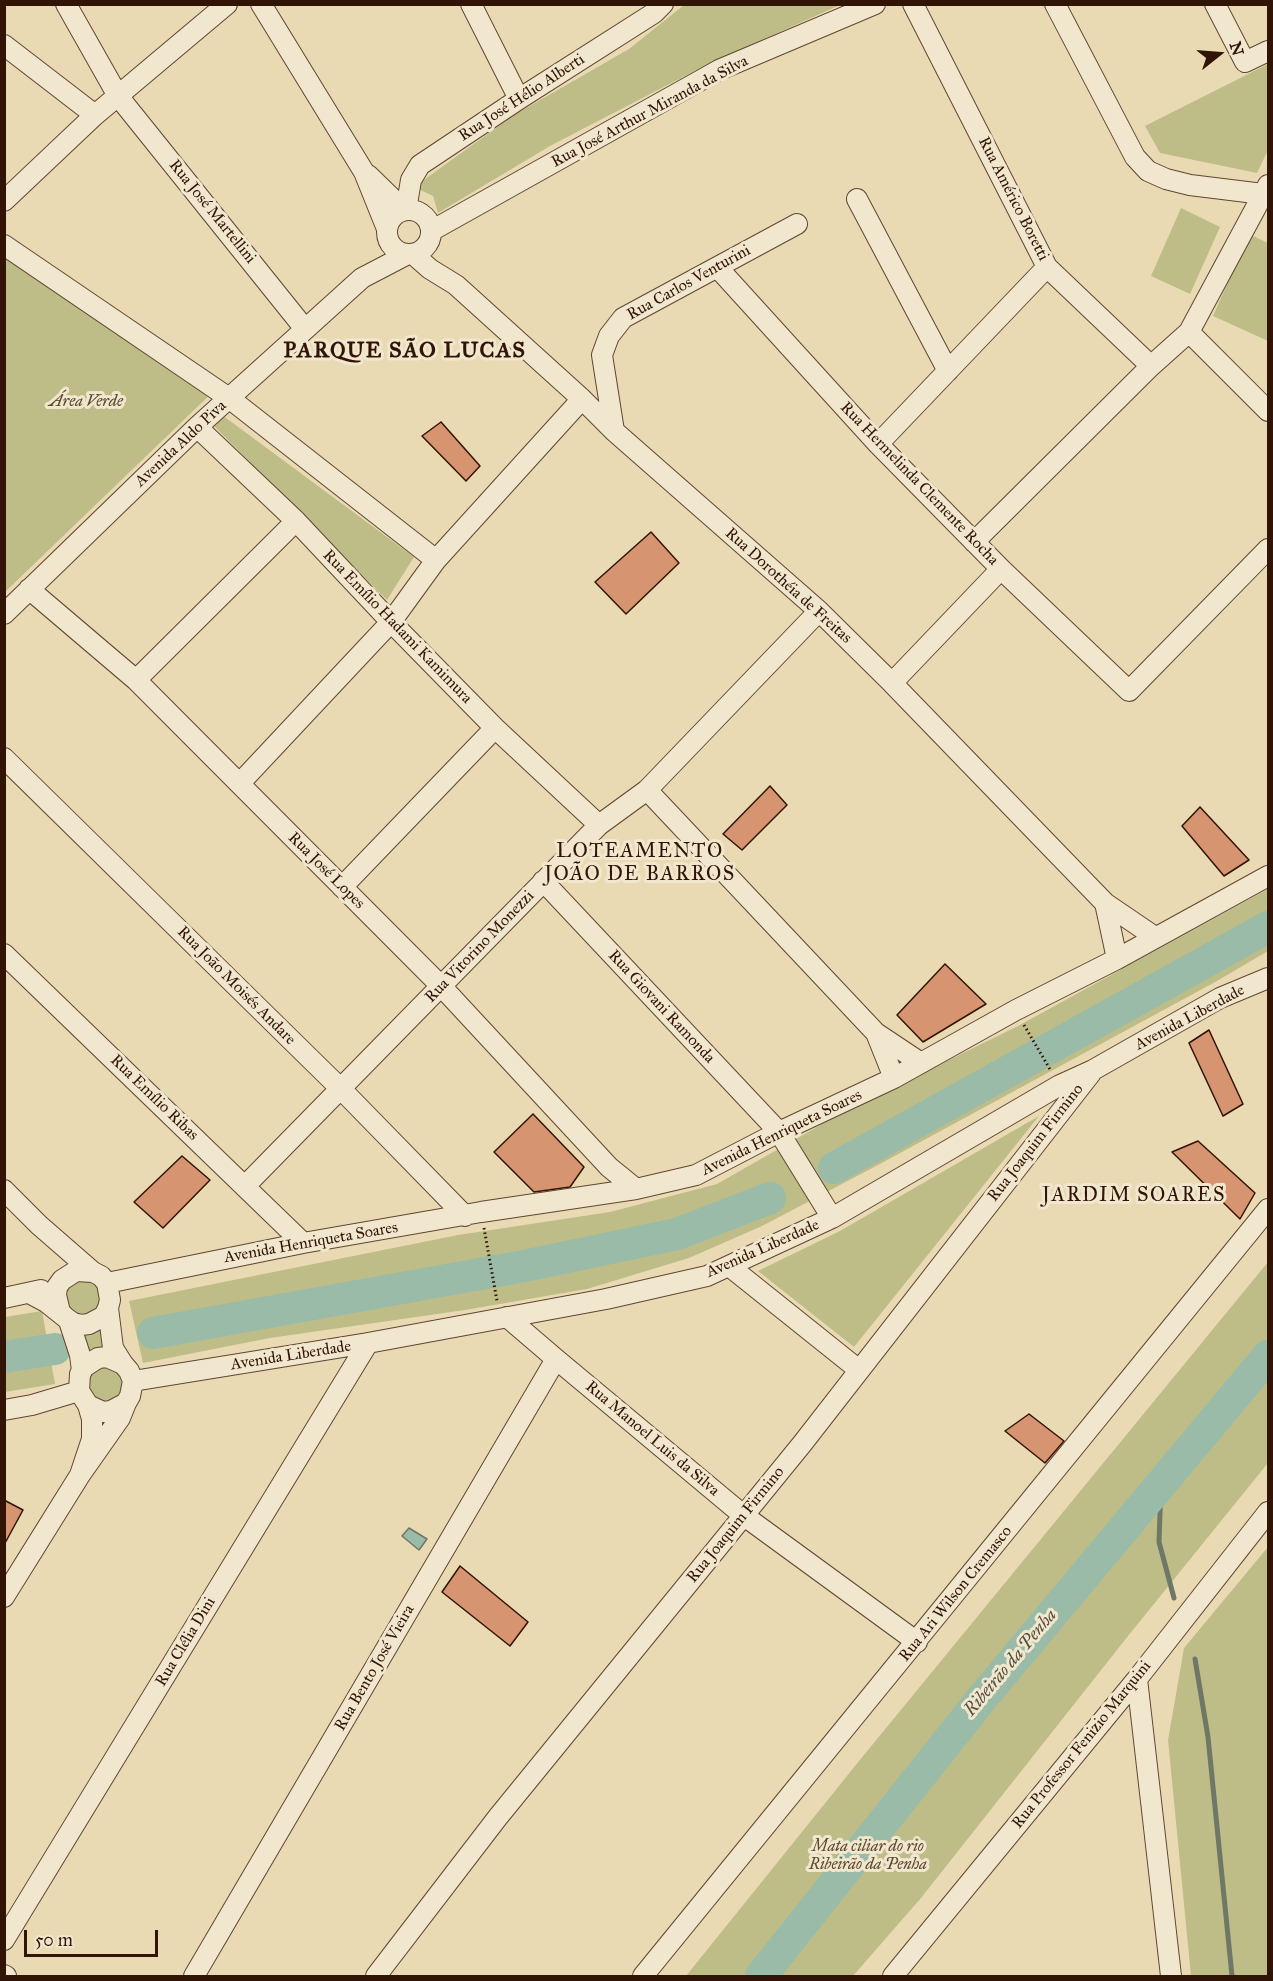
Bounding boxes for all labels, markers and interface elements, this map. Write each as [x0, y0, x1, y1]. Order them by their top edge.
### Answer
north arrow [1189, 24, 1249, 84]
text: N [1226, 39, 1248, 58]
street label: Rua José Hélio Alberti [455, 50, 589, 146]
street label: Rua José Arthur Miranda da Silva [548, 52, 752, 172]
street label: Rua Américo Boretti [973, 134, 1053, 264]
street label: Rua José Martellini [164, 156, 260, 268]
street label: Rua Carlos Venturini [624, 241, 754, 325]
district label: PARQUE SÃO LUCAS [284, 339, 526, 365]
park label: Área Verde [49, 392, 123, 412]
street label: Avenida Aldo Piva [131, 397, 231, 491]
street label: Rua Hermelinda Clemente Rocha [836, 398, 1002, 570]
street label: Rua Dorothéia de Freitas [721, 524, 855, 648]
street label: Rua Emílio Hadami Kamimura [318, 546, 476, 708]
street label: Rua José Lopes [284, 829, 368, 913]
district label: LOTEAMENTO JOÃO DE BARROS [544, 840, 736, 887]
street label: Rua Vitorino Monezzi [421, 887, 539, 1007]
street label: Rua João Moisés Andare [173, 923, 299, 1049]
street label: Rua Giovani Ramonda [604, 946, 718, 1068]
street label: Avenida Liberdade [1132, 981, 1248, 1055]
street label: Rua Emílio Ribas [106, 1051, 202, 1145]
street label: Rua Joaquim Firmino [984, 1080, 1088, 1206]
street label: Avenida Henriqueta Soares [699, 1086, 865, 1180]
district label: JARDIM SOARES [1042, 1184, 1226, 1208]
street label: Avenida Liberdade [704, 1216, 822, 1282]
street label: Avenida Henriqueta Soares [223, 1218, 399, 1268]
street label: Avenida Liberdade [229, 1337, 353, 1375]
street label: Rua Manoel Luis da Silva [581, 1377, 723, 1501]
street label: Rua Joaquim Firmino [683, 1463, 789, 1587]
street label: Rua Ari Wilson Cremasco [895, 1522, 1017, 1666]
street label: Rua Clélia Dini [152, 1594, 220, 1690]
street label: Rua Bento José Vieira [331, 1601, 419, 1735]
water label: Ribeirão da Penha [960, 1605, 1062, 1721]
street label: Rua Professor Fenizio Marquini [1008, 1657, 1156, 1833]
park label: Mata ciliar do rio Ribeirão da Penha [809, 1837, 927, 1875]
scale bar [27, 1918, 160, 1956]
text: 50 m [35, 1929, 73, 1951]

